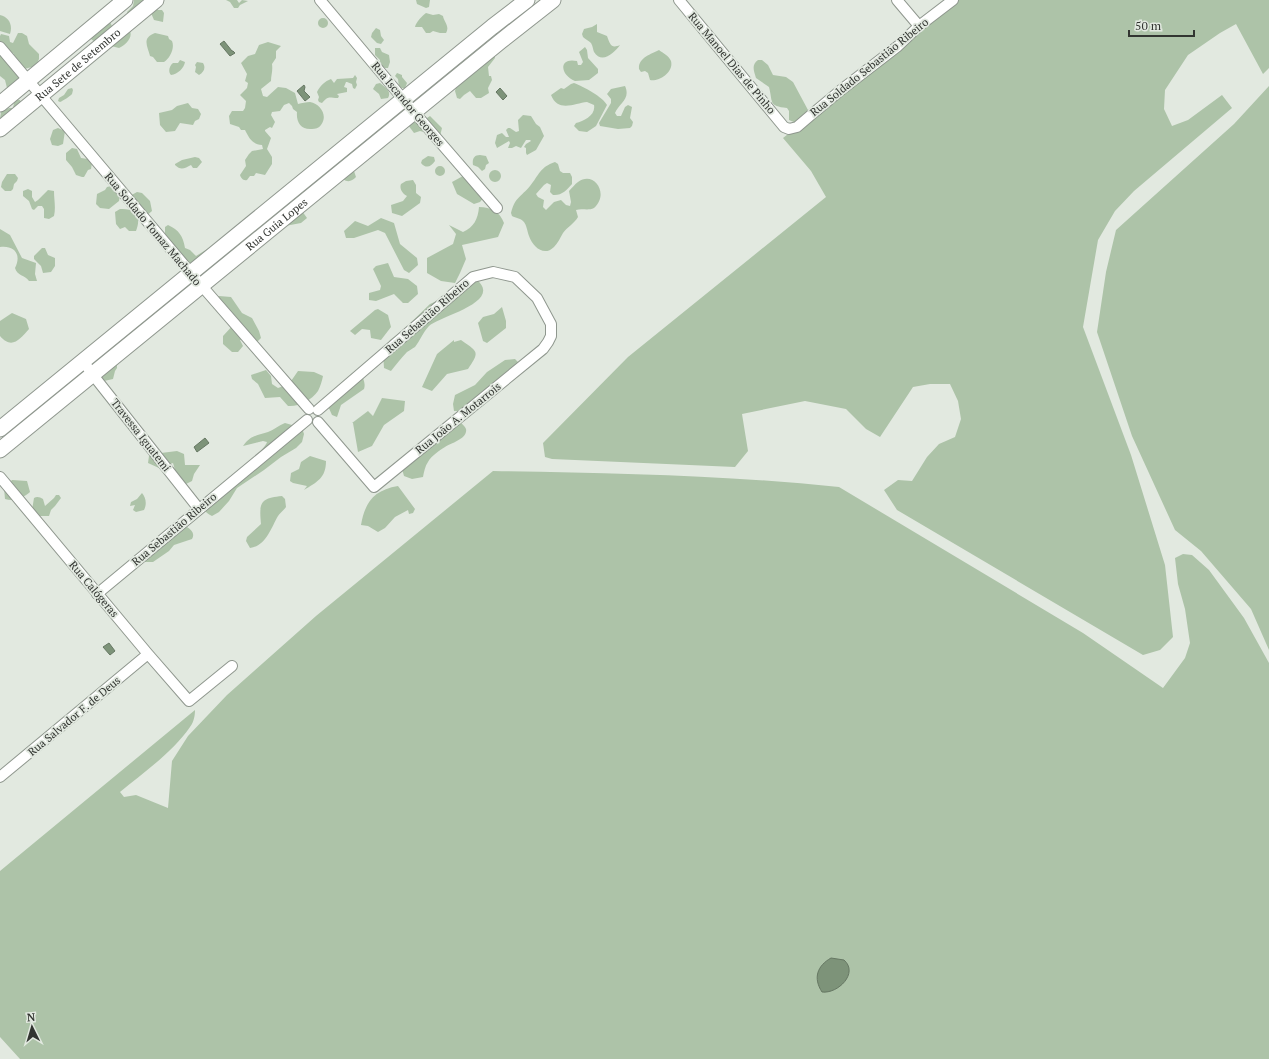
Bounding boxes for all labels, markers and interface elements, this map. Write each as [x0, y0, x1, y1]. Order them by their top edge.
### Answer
street label: Rua Manoel Dias de Pinho [685, 9, 779, 117]
scale bar [1129, 12, 1194, 38]
street label: Rua Soldado Sebastião Ribeiro [807, 15, 931, 119]
text: 50 m [1135, 18, 1162, 33]
street label: Rua Sete de Setembro [32, 25, 123, 104]
street label: Rua Iscandor Georges [369, 59, 448, 149]
street label: Rua Soldado Tomaz Machado [102, 170, 204, 288]
street label: Rua Guia Lopes [243, 195, 310, 254]
street label: Rua Sebastião Ribeiro [382, 276, 472, 356]
street label: Rua João A. Motarrois [412, 379, 504, 457]
street label: Travessa Iguatemi [108, 396, 174, 474]
street label: Rua Sebastião Ribeiro [129, 489, 219, 569]
street label: Rua Calógeras [66, 558, 122, 620]
street label: Rua Salvador F. de Deus [25, 673, 123, 759]
north arrow [12, 1007, 52, 1047]
text: N [26, 1010, 37, 1024]

